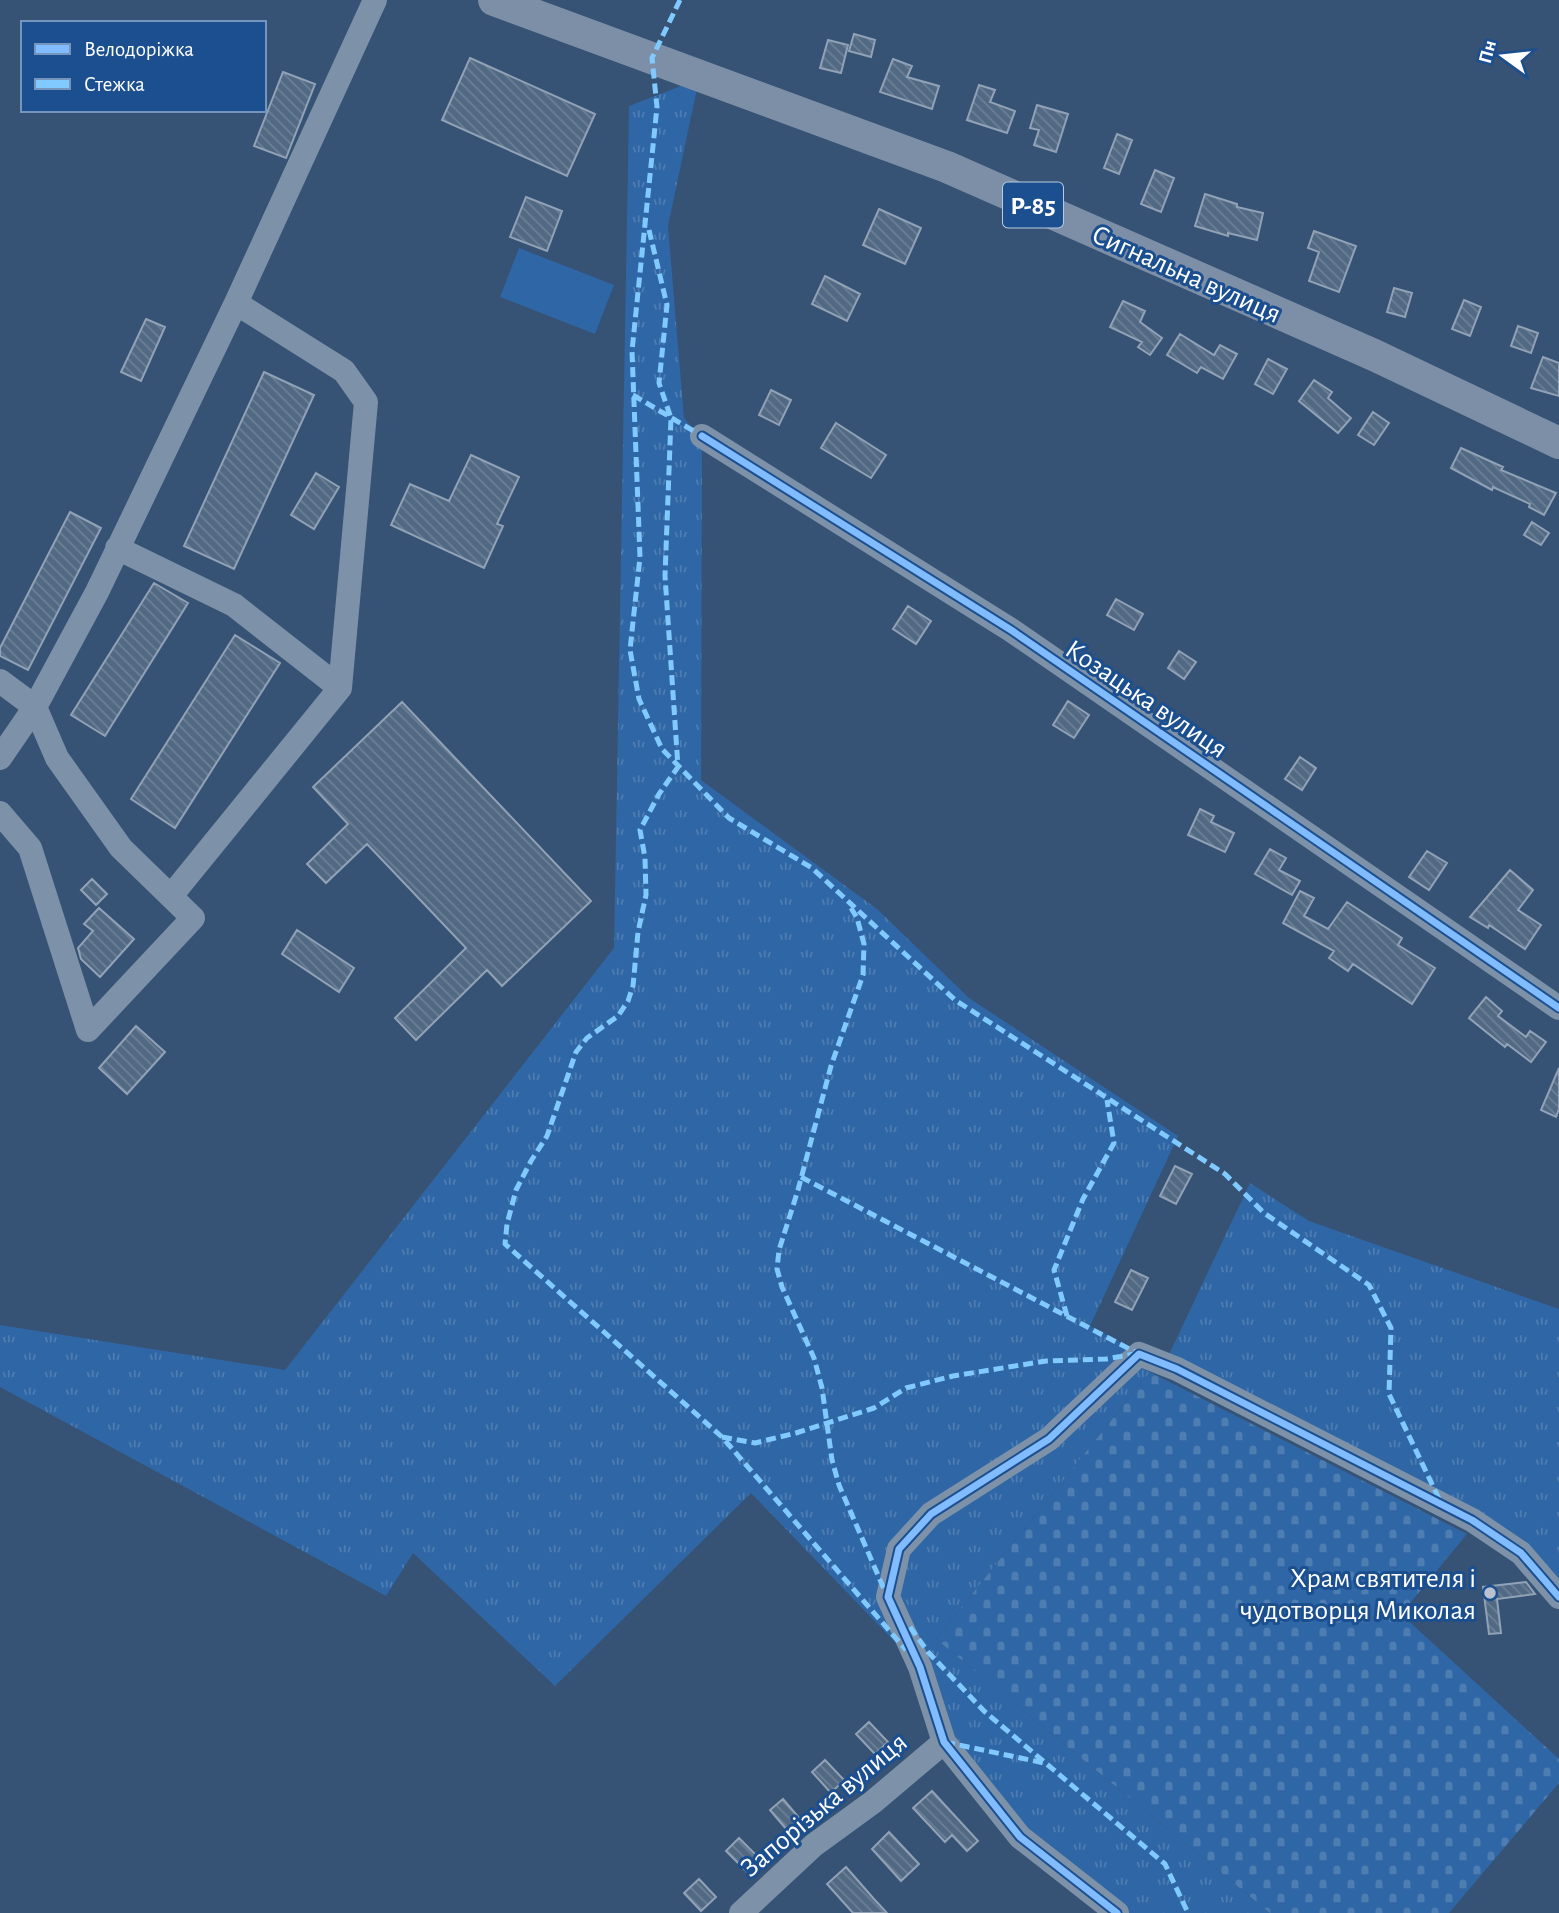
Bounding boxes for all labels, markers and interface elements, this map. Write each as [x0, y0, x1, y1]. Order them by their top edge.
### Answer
legend [21, 21, 266, 112]
north arrow [1468, 21, 1538, 91]
text: Пн [1476, 38, 1500, 66]
text: Велодоріжка [84, 39, 194, 60]
text: Стежка [84, 74, 145, 95]
road number: Р-85 [1003, 182, 1063, 228]
street label: Сигнальна вулиця [1087, 221, 1285, 329]
street label: Козацька вулиця [1060, 635, 1232, 764]
place label: Храм святителя і чудотворця Миколая [1240, 1565, 1476, 1625]
marker: Храм святителя і чудотворця Миколая [1482, 1585, 1498, 1601]
street label: Запорізька вулиця [736, 1728, 913, 1883]

